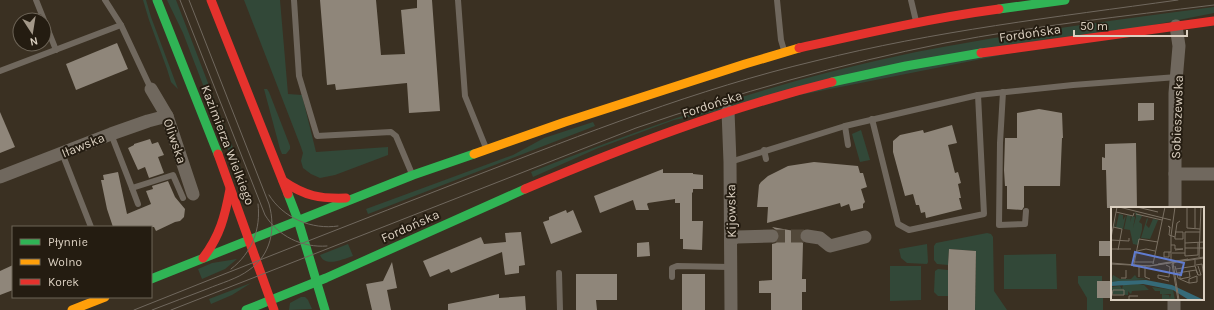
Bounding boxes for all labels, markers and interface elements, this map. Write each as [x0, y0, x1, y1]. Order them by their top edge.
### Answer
north arrow [12, 12, 52, 52]
scale bar [1074, 12, 1187, 38]
text: 50 m [1080, 19, 1108, 33]
street label: Fordońska [998, 21, 1062, 45]
text: N [29, 34, 39, 48]
street label: Sobieszewska [1168, 75, 1186, 159]
street label: Kazimierza Wielkiego [198, 83, 258, 207]
street label: Fordońska [680, 87, 744, 121]
street label: Oliwska [160, 117, 190, 165]
street label: Iławska [59, 130, 107, 160]
street label: Kijowska [723, 184, 739, 238]
street label: Fordońska [379, 206, 441, 246]
inset map [1111, 207, 1204, 300]
legend [12, 226, 152, 298]
text: Płynnie [48, 235, 88, 249]
text: Wolno [48, 255, 82, 269]
text: Korek [48, 275, 79, 289]

